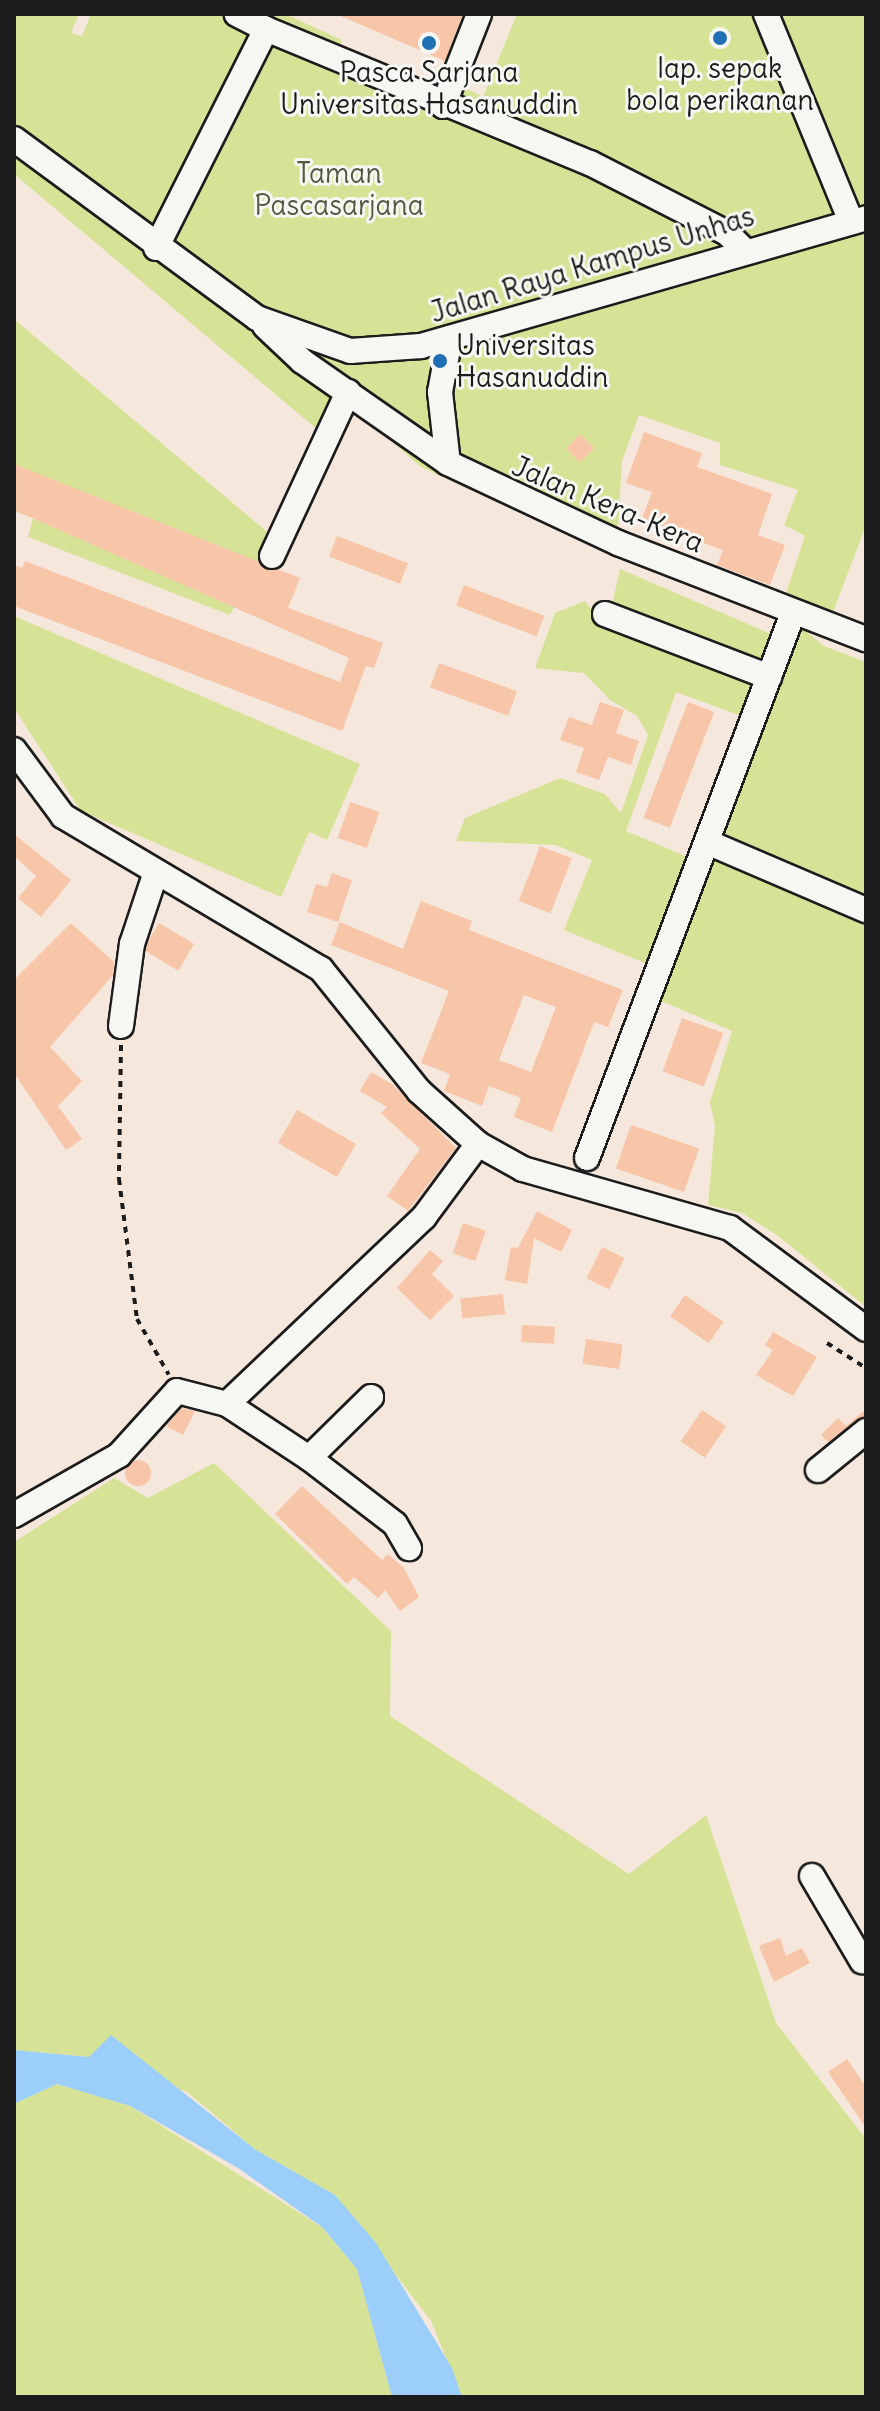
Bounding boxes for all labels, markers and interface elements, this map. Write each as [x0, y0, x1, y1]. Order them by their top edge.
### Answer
marker: lap. sepak bola perikanan [711, 29, 729, 47]
marker: Pasca Sarjana Universitas Hasanuddin [420, 34, 438, 52]
place label: lap. sepak bola perikanan [626, 51, 814, 117]
place label: Pasca Sarjana Universitas Hasanuddin [280, 55, 578, 121]
park label: Taman Pascasarjana [254, 156, 424, 222]
street label: Jalan Raya Kampus Unhas [426, 199, 758, 329]
place label: Universitas Hasanuddin [456, 328, 609, 394]
marker: Universitas Hasanuddin [431, 352, 449, 370]
street label: Jalan Kera-Kera [507, 449, 709, 559]

